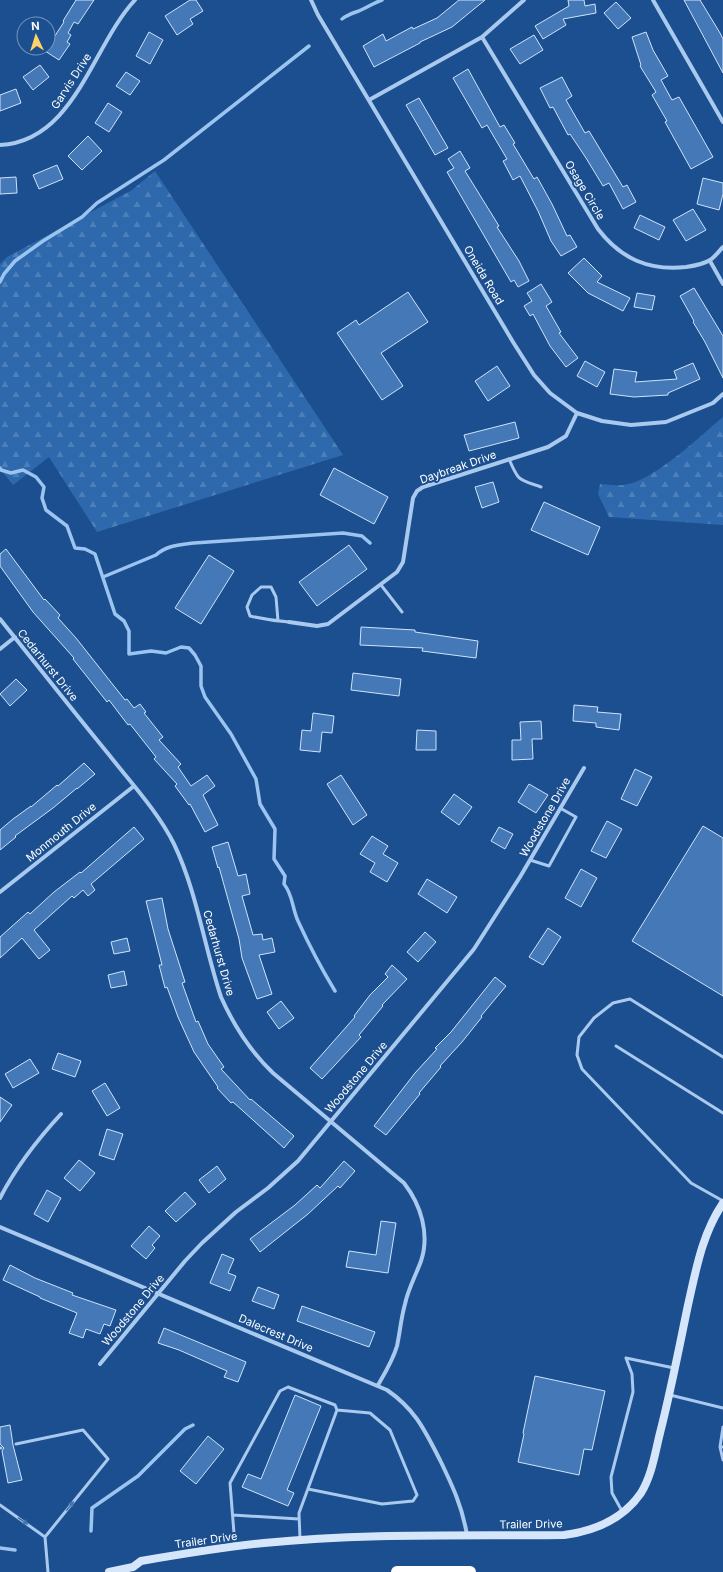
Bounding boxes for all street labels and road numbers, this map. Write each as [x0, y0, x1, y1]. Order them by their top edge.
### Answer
street label: Garvis Drive [48, 50, 94, 112]
street label: Osage Circle [562, 158, 608, 222]
street label: Oneida Road [461, 243, 507, 307]
street label: Daybreak Drive [418, 447, 498, 487]
street label: Cedarhurst Drive [15, 626, 81, 704]
street label: Woodstone Drive [517, 775, 573, 859]
street label: Monmouth Drive [23, 799, 99, 865]
street label: Cedarhurst Drive [200, 908, 238, 998]
street label: Woodstone Drive [322, 1038, 390, 1116]
street label: Woodstone Drive [99, 1271, 167, 1349]
street label: Dalecrest Drive [237, 1311, 315, 1355]
street label: Trailer Drive [499, 1516, 563, 1532]
street label: Trailer Drive [174, 1529, 238, 1551]

